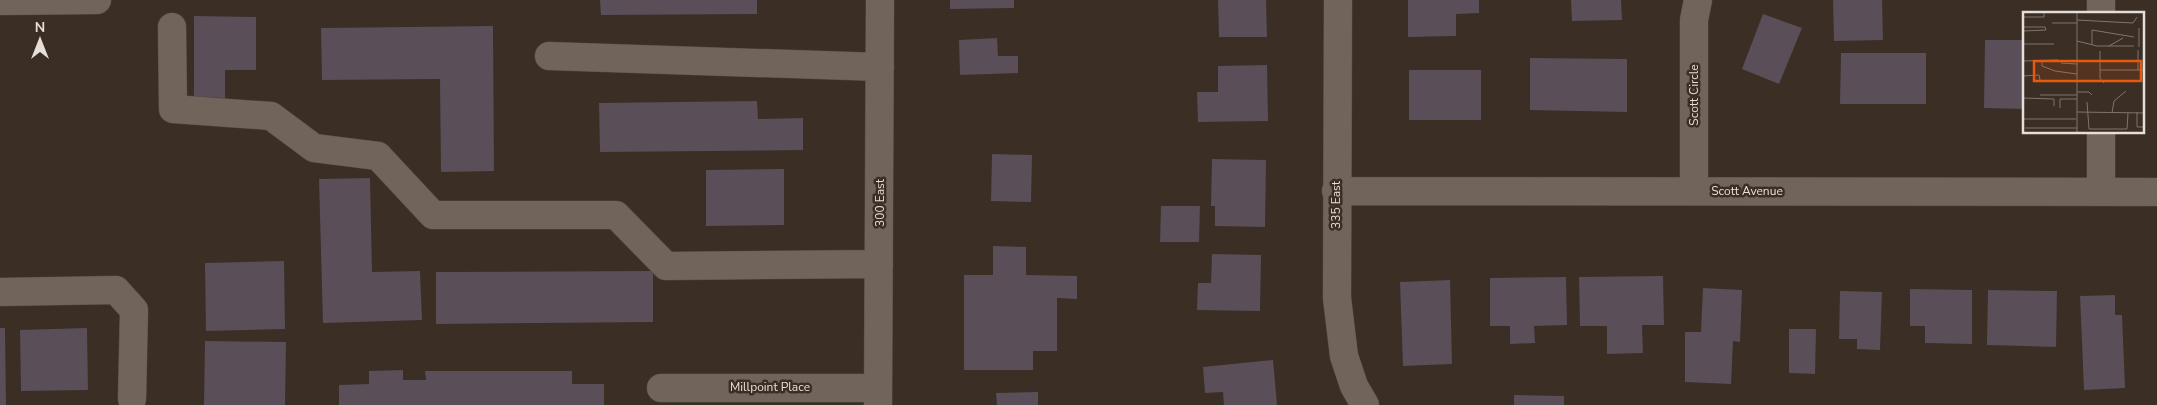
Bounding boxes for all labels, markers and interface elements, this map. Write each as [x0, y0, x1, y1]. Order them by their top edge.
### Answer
inset map [2023, 12, 2144, 134]
north arrow [15, 15, 65, 65]
text: N [35, 18, 45, 37]
street label: Scott Circle [1686, 64, 1702, 126]
street label: 300 East [872, 178, 888, 227]
street label: 335 East [1328, 180, 1344, 229]
street label: Scott Avenue [1711, 183, 1783, 199]
street label: Millpoint Place [730, 379, 810, 395]

